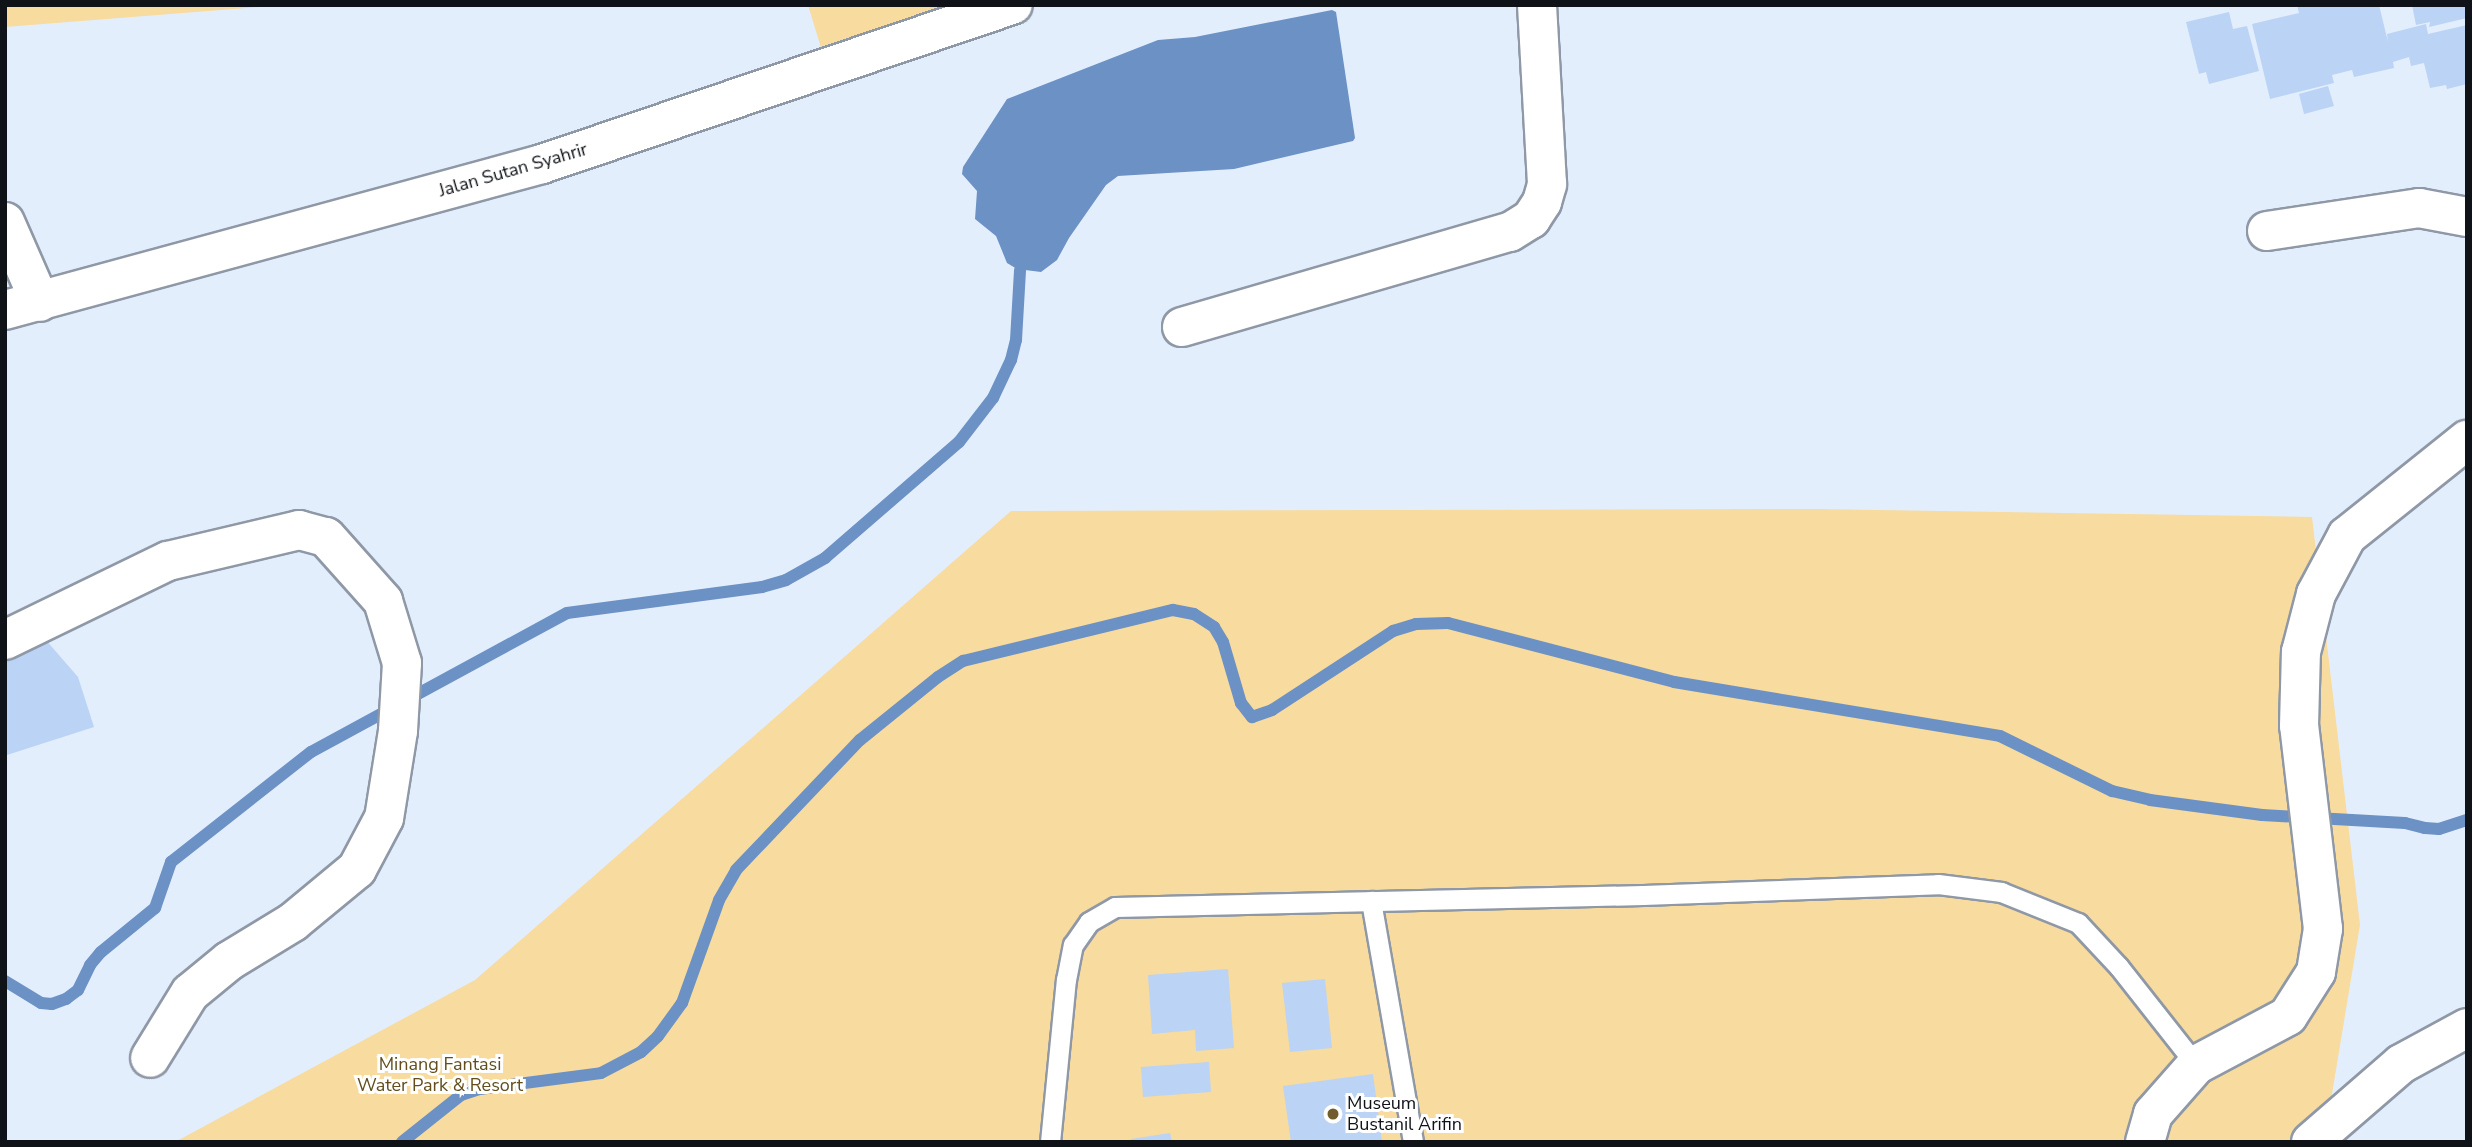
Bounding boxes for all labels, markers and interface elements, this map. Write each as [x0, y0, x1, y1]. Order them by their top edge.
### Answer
street label: Jalan Sutan Syahrir [436, 138, 590, 202]
park label: Minang Fantasi Water Park & Resort [357, 1054, 523, 1096]
place label: Museum Bustanil Arifin [1347, 1093, 1462, 1136]
marker: Museum Bustanil Arifin [1325, 1106, 1341, 1122]

